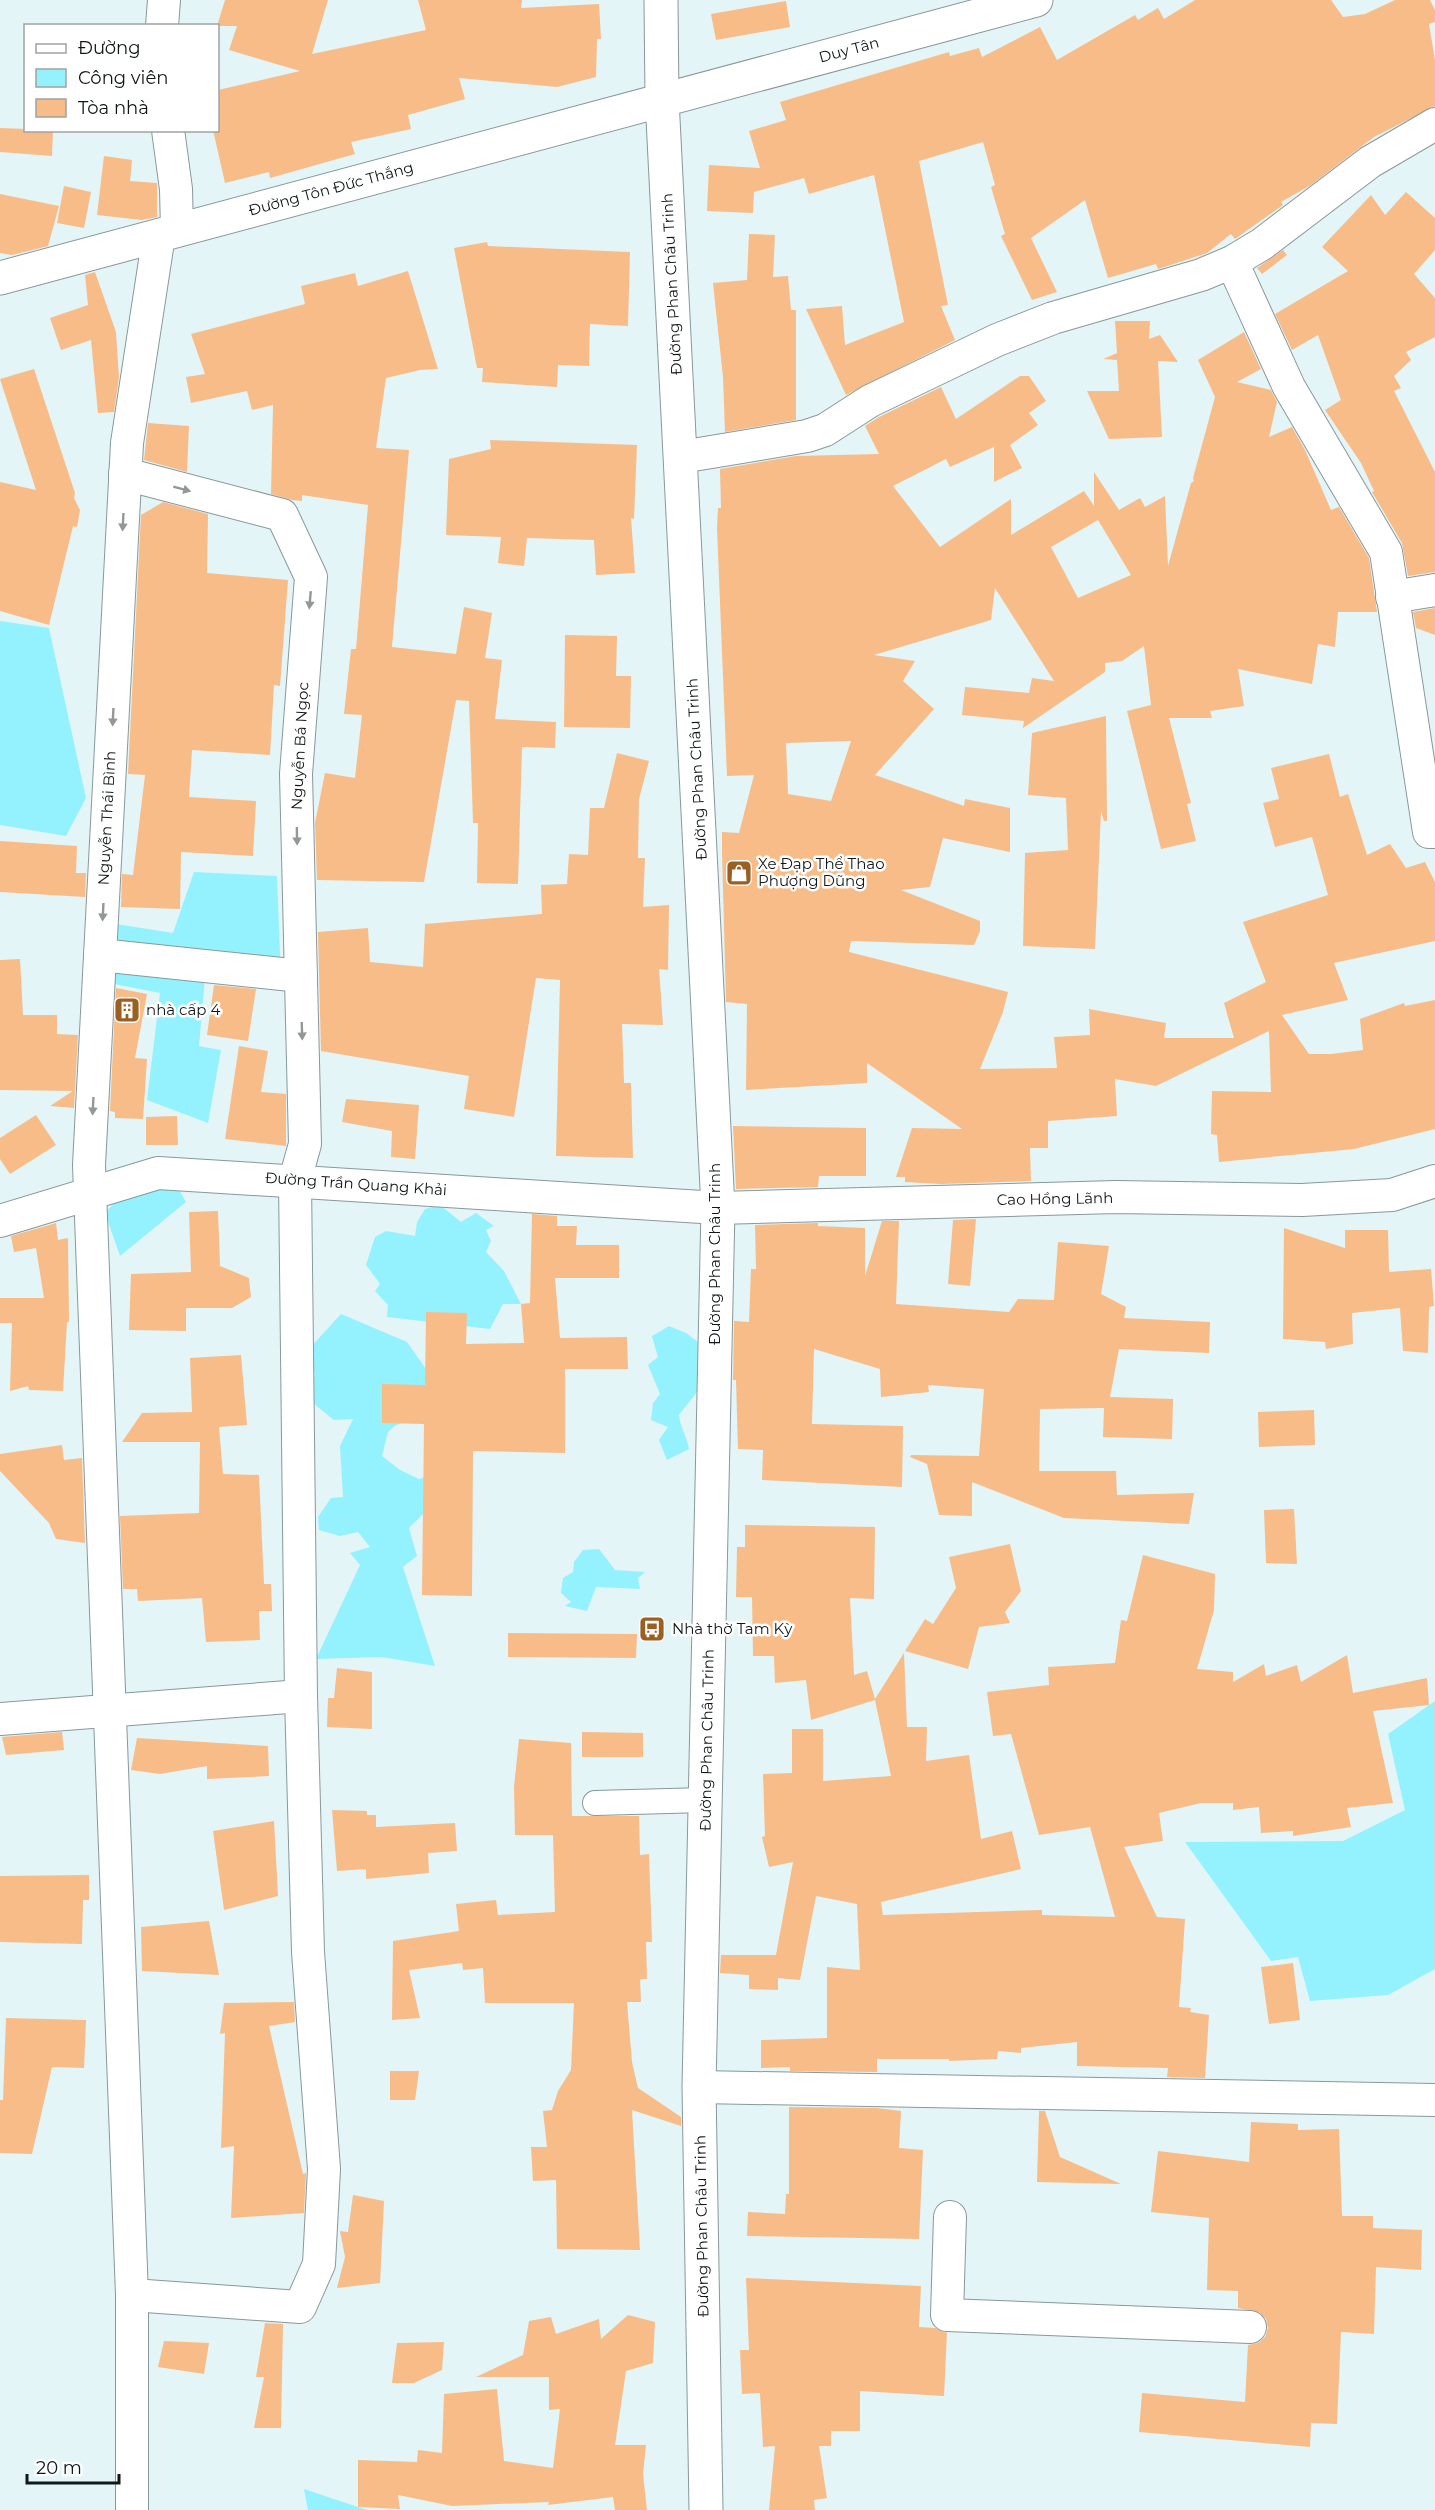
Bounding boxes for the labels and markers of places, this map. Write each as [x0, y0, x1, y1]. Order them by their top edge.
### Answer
place label: Xe Đạp Thể Thao Phượng Dũng [758, 854, 885, 890]
shop icon: Xe Đạp Thể Thao Phượng Dũng [724, 858, 754, 888]
building icon: nhà cấp 4 [112, 995, 142, 1025]
place label: nhà cấp 4 [146, 1000, 220, 1019]
bus stop icon: Nhà thờ Tam Kỳ [637, 1614, 667, 1644]
place label: Nhà thờ Tam Kỳ [672, 1619, 793, 1638]

